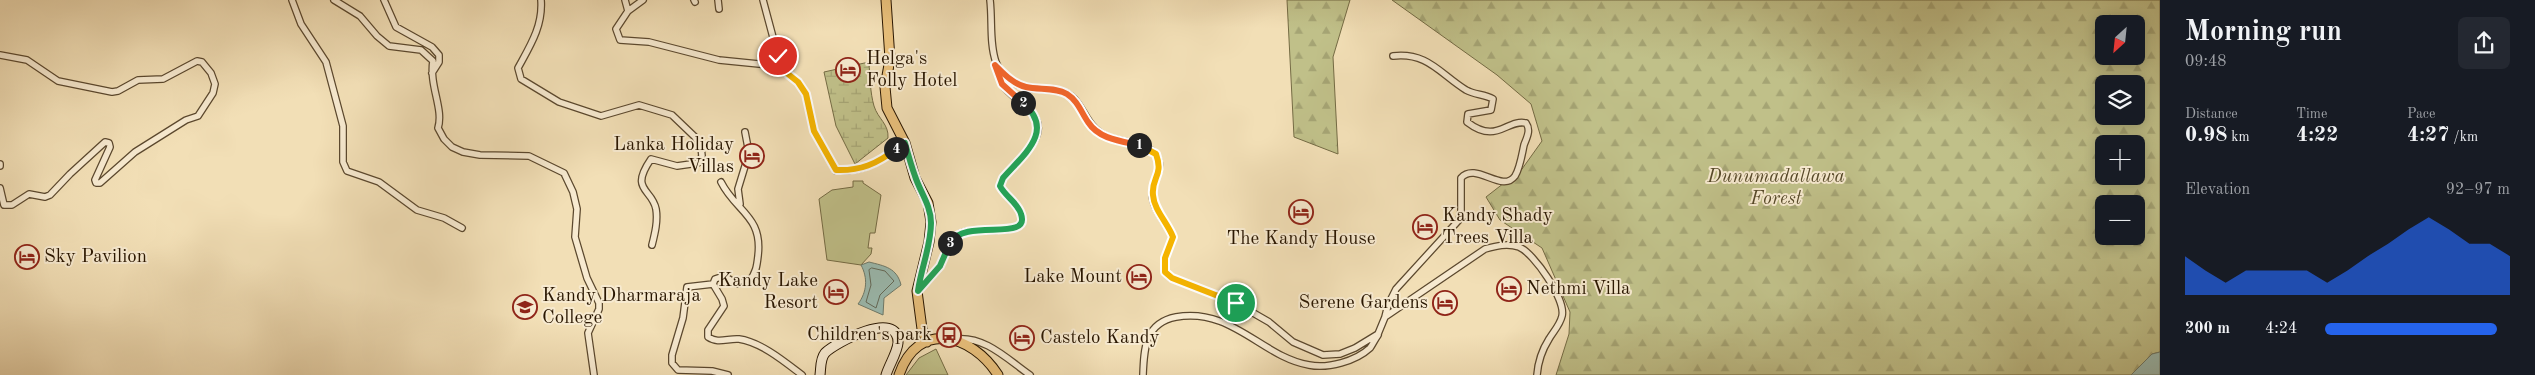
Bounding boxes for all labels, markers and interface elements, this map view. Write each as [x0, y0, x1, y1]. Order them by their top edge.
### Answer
north arrow [2095, 15, 2145, 65]
map controls [2095, 15, 2145, 245]
button: share [2458, 17, 2510, 69]
text: Morning run [2185, 19, 2342, 47]
pin [757, 35, 799, 77]
icon: check [764, 42, 792, 70]
place label: Helga's Folly Hotel [866, 50, 957, 91]
text: 09:48 [2185, 54, 2227, 70]
hotel icon: Helga's Folly Hotel [835, 57, 861, 83]
button: layers [2095, 75, 2145, 125]
pin: 2 [1010, 90, 1036, 116]
text: 2 [1019, 96, 1028, 110]
text: Distance [2185, 107, 2238, 121]
text: Time [2296, 107, 2327, 121]
text: Pace [2407, 107, 2435, 121]
text: 0.98 [2185, 125, 2227, 146]
text: 4:22 [2296, 125, 2338, 146]
text: 4:27 [2407, 125, 2449, 146]
text: km [2227, 130, 2250, 144]
text: /km [2449, 130, 2478, 144]
pin: 1 [1126, 132, 1152, 158]
button: + [2095, 135, 2145, 185]
place label: Lanka Holiday Villas [613, 136, 734, 177]
pin: 4 [884, 136, 908, 162]
text: 1 [1135, 138, 1144, 152]
text: 4 [892, 142, 901, 156]
hotel icon: Lanka Holiday Villas [739, 143, 765, 169]
park label: Dunumadallawa Forest [1706, 168, 1845, 209]
text: Elevation [2185, 182, 2250, 198]
text: 92–97 m [2446, 182, 2510, 198]
button: − [2095, 195, 2145, 245]
hotel icon: The Kandy House [1288, 199, 1314, 225]
place label: Kandy Shady Trees Villa [1442, 207, 1553, 248]
hotel icon: Kandy Shady Trees Villa [1412, 214, 1438, 240]
pin: 3 [938, 230, 962, 256]
place label: The Kandy House [1227, 230, 1375, 249]
text: 3 [946, 236, 955, 250]
hotel icon: Sky Pavilion [14, 244, 40, 270]
place label: Sky Pavilion [44, 248, 147, 267]
hotel icon: Lake Mount [1126, 264, 1152, 290]
place label: Lake Mount [1024, 268, 1122, 287]
place label: Kandy Lake Resort [718, 272, 818, 313]
hotel icon: Nethmi Villa [1496, 276, 1522, 302]
hotel icon: Kandy Lake Resort [823, 279, 849, 305]
place label: Nethmi Villa [1526, 280, 1631, 299]
pin [1215, 282, 1257, 324]
place label: Kandy Dharmaraja College [542, 287, 701, 328]
icon: arrive [1222, 289, 1250, 317]
hotel icon: Serene Gardens [1432, 290, 1458, 316]
school or university icon: Kandy Dharmaraja College [512, 294, 538, 320]
place label: Serene Gardens [1299, 294, 1428, 313]
text: 200 m [2185, 321, 2230, 337]
text: 4:24 [2265, 321, 2297, 337]
bus stop icon: Children's park [936, 322, 962, 348]
hotel icon: Castelo Kandy [1009, 325, 1035, 351]
place label: Children's park [807, 326, 932, 345]
place label: Castelo Kandy [1040, 329, 1160, 348]

